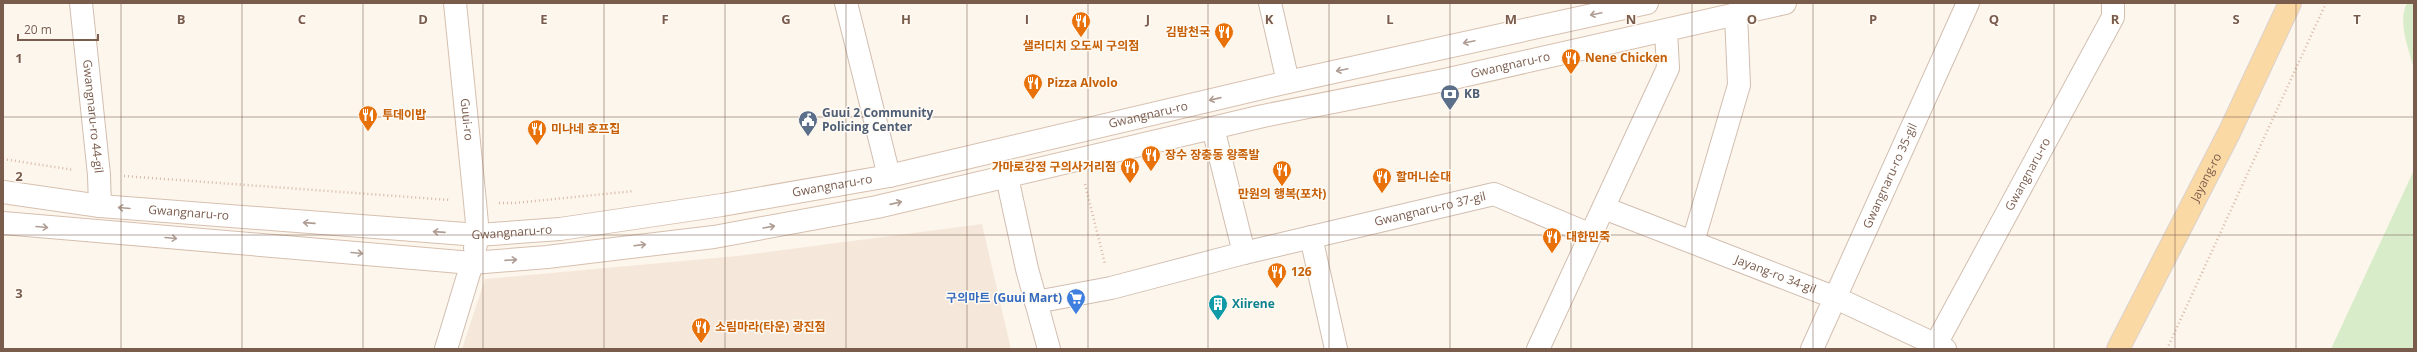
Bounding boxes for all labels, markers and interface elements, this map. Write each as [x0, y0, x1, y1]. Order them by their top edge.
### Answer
text: B [177, 10, 186, 28]
text: C [298, 10, 306, 28]
text: D [418, 10, 428, 28]
text: E [540, 10, 548, 28]
text: F [661, 10, 669, 28]
text: G [781, 10, 791, 28]
text: H [901, 10, 911, 28]
text: I [1025, 10, 1029, 28]
restaurant icon: 샐러디치 오도씨 구의점 [1070, 10, 1092, 38]
text: J [1145, 10, 1150, 28]
text: K [1265, 10, 1274, 28]
text: L [1386, 10, 1394, 28]
text: M [1505, 10, 1517, 28]
text: N [1626, 10, 1636, 28]
text: O [1747, 10, 1757, 28]
text: P [1869, 10, 1877, 28]
text: Q [1989, 10, 1999, 28]
text: R [2111, 10, 2120, 28]
text: S [2232, 10, 2240, 28]
text: T [2353, 10, 2361, 28]
one-way arrow [1589, 11, 1602, 19]
scale bar [18, 16, 98, 42]
text: 20 m [24, 21, 52, 38]
restaurant icon: 김밤천국 [1213, 21, 1235, 49]
place label: 김밤천국 [1166, 23, 1210, 40]
place label: 샐러디치 오도씨 구의점 [1023, 37, 1139, 54]
one-way arrow [1463, 39, 1476, 47]
street label: Gwangnaru-ro [1469, 47, 1552, 82]
restaurant icon: Nene Chicken [1560, 47, 1582, 75]
text: 1 [15, 49, 23, 67]
place label: Nene Chicken [1585, 49, 1668, 66]
street label: Gwangnaru-ro 44-gil [79, 59, 108, 174]
one-way arrow [1336, 67, 1349, 75]
restaurant icon: Pizza Alvolo [1022, 72, 1044, 100]
place label: Pizza Alvolo [1047, 74, 1118, 91]
bank icon: KB [1439, 83, 1461, 111]
place label: KB [1464, 85, 1480, 102]
one-way arrow [1209, 96, 1222, 104]
street label: Guui-ro [457, 97, 478, 141]
street label: Gwangnaru-ro [1107, 97, 1190, 132]
restaurant icon: 투데이밥 [357, 104, 379, 132]
place label: Guui 2 Community Policing Center [822, 104, 934, 135]
place label: 투데이밥 [382, 106, 426, 123]
public building icon: Guui 2 Community Policing Center [797, 109, 819, 137]
restaurant icon: 미나네 호프집 [526, 118, 548, 146]
place label: 미나네 호프집 [551, 120, 620, 137]
street label: Gwangnaru-ro 35-gil [1858, 120, 1921, 231]
street label: Gwangnaru-ro [2001, 134, 2054, 214]
restaurant icon: 장수 장충동 왕족발 [1140, 144, 1162, 172]
place label: 장수 장충동 왕족발 [1165, 146, 1260, 163]
street label: Jayang-ro [2186, 150, 2225, 205]
restaurant icon: 가마로강정 구의사거리점 [1119, 156, 1141, 184]
place label: 가마로강정 구의사거리점 [991, 158, 1116, 175]
restaurant icon: 만원의 행복(포차) [1271, 159, 1293, 187]
restaurant icon: 할머니순대 [1371, 166, 1393, 194]
text: 2 [15, 167, 23, 185]
place label: 할머니순대 [1396, 168, 1451, 185]
street label: Gwangnaru-ro [791, 170, 873, 201]
place label: 만원의 행복(포차) [1238, 185, 1326, 202]
street label: Gwangnaru-ro 37-gil [1372, 187, 1487, 230]
one-way arrow [889, 198, 902, 206]
street label: Gwangnaru-ro [148, 201, 230, 224]
one-way arrow [118, 205, 131, 212]
one-way arrow [303, 220, 316, 227]
street label: Gwangnaru-ro [471, 221, 553, 243]
one-way arrow [762, 222, 775, 230]
one-way arrow [35, 223, 48, 230]
restaurant icon: 대한민죽 [1541, 226, 1563, 254]
place label: 대한민죽 [1566, 228, 1610, 245]
one-way arrow [433, 229, 446, 236]
one-way arrow [164, 234, 177, 242]
one-way arrow [633, 242, 646, 249]
one-way arrow [350, 250, 363, 257]
street label: Jayang-ro 34-gil [1732, 250, 1819, 298]
one-way arrow [504, 256, 517, 263]
restaurant icon: 126 [1266, 261, 1288, 289]
place label: 126 [1291, 263, 1312, 280]
text: 3 [15, 284, 23, 302]
supermarket icon: 구의마트 (Guui Mart) [1065, 287, 1087, 315]
place label: 구의마트 (Guui Mart) [946, 289, 1062, 306]
building icon: Xiirene [1207, 293, 1229, 321]
place label: Xiirene [1232, 295, 1275, 312]
restaurant icon: 소림마라(타운) 광진점 [690, 316, 712, 344]
place label: 소림마라(타운) 광진점 [715, 318, 826, 335]

